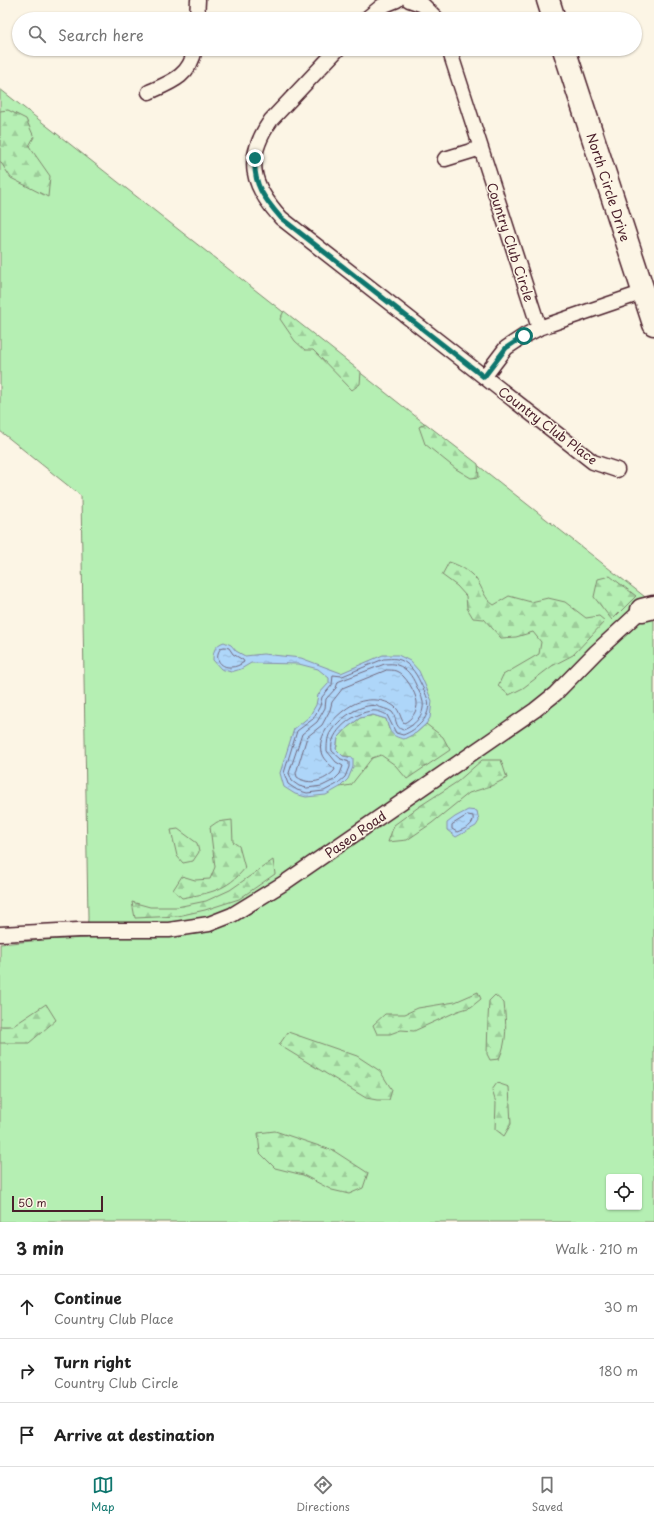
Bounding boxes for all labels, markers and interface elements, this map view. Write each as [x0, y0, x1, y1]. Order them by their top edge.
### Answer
search box [12, 12, 642, 56]
icon: search [26, 23, 48, 45]
text: Search here [58, 23, 144, 46]
street label: North Circle Drive [582, 130, 636, 244]
route end [246, 149, 264, 167]
street label: Country Club Circle [483, 180, 539, 304]
route start [515, 327, 533, 345]
street label: Country Club Place [495, 382, 602, 469]
street label: Paseo Road [320, 806, 390, 862]
map controls [606, 1174, 642, 1210]
button: locate [606, 1174, 642, 1210]
scale bar [12, 1194, 103, 1213]
text: 50 m [18, 1194, 47, 1211]
text: 3 min [16, 1235, 64, 1261]
text: Walk · 210 m [555, 1239, 638, 1258]
text: Continue [54, 1286, 122, 1309]
icon: ahead [16, 1296, 38, 1318]
text: 30 m [604, 1297, 638, 1316]
text: Country Club Place [54, 1309, 173, 1328]
text: Turn right [54, 1350, 131, 1373]
icon: right [16, 1360, 38, 1382]
text: 180 m [599, 1361, 638, 1380]
text: Country Club Circle [54, 1373, 178, 1392]
text: Arrive at destination [54, 1423, 215, 1446]
icon: arrive [16, 1424, 38, 1446]
tab: Map [91, 1474, 114, 1515]
tab: Directions [296, 1474, 350, 1515]
tab: Saved [532, 1474, 563, 1515]

